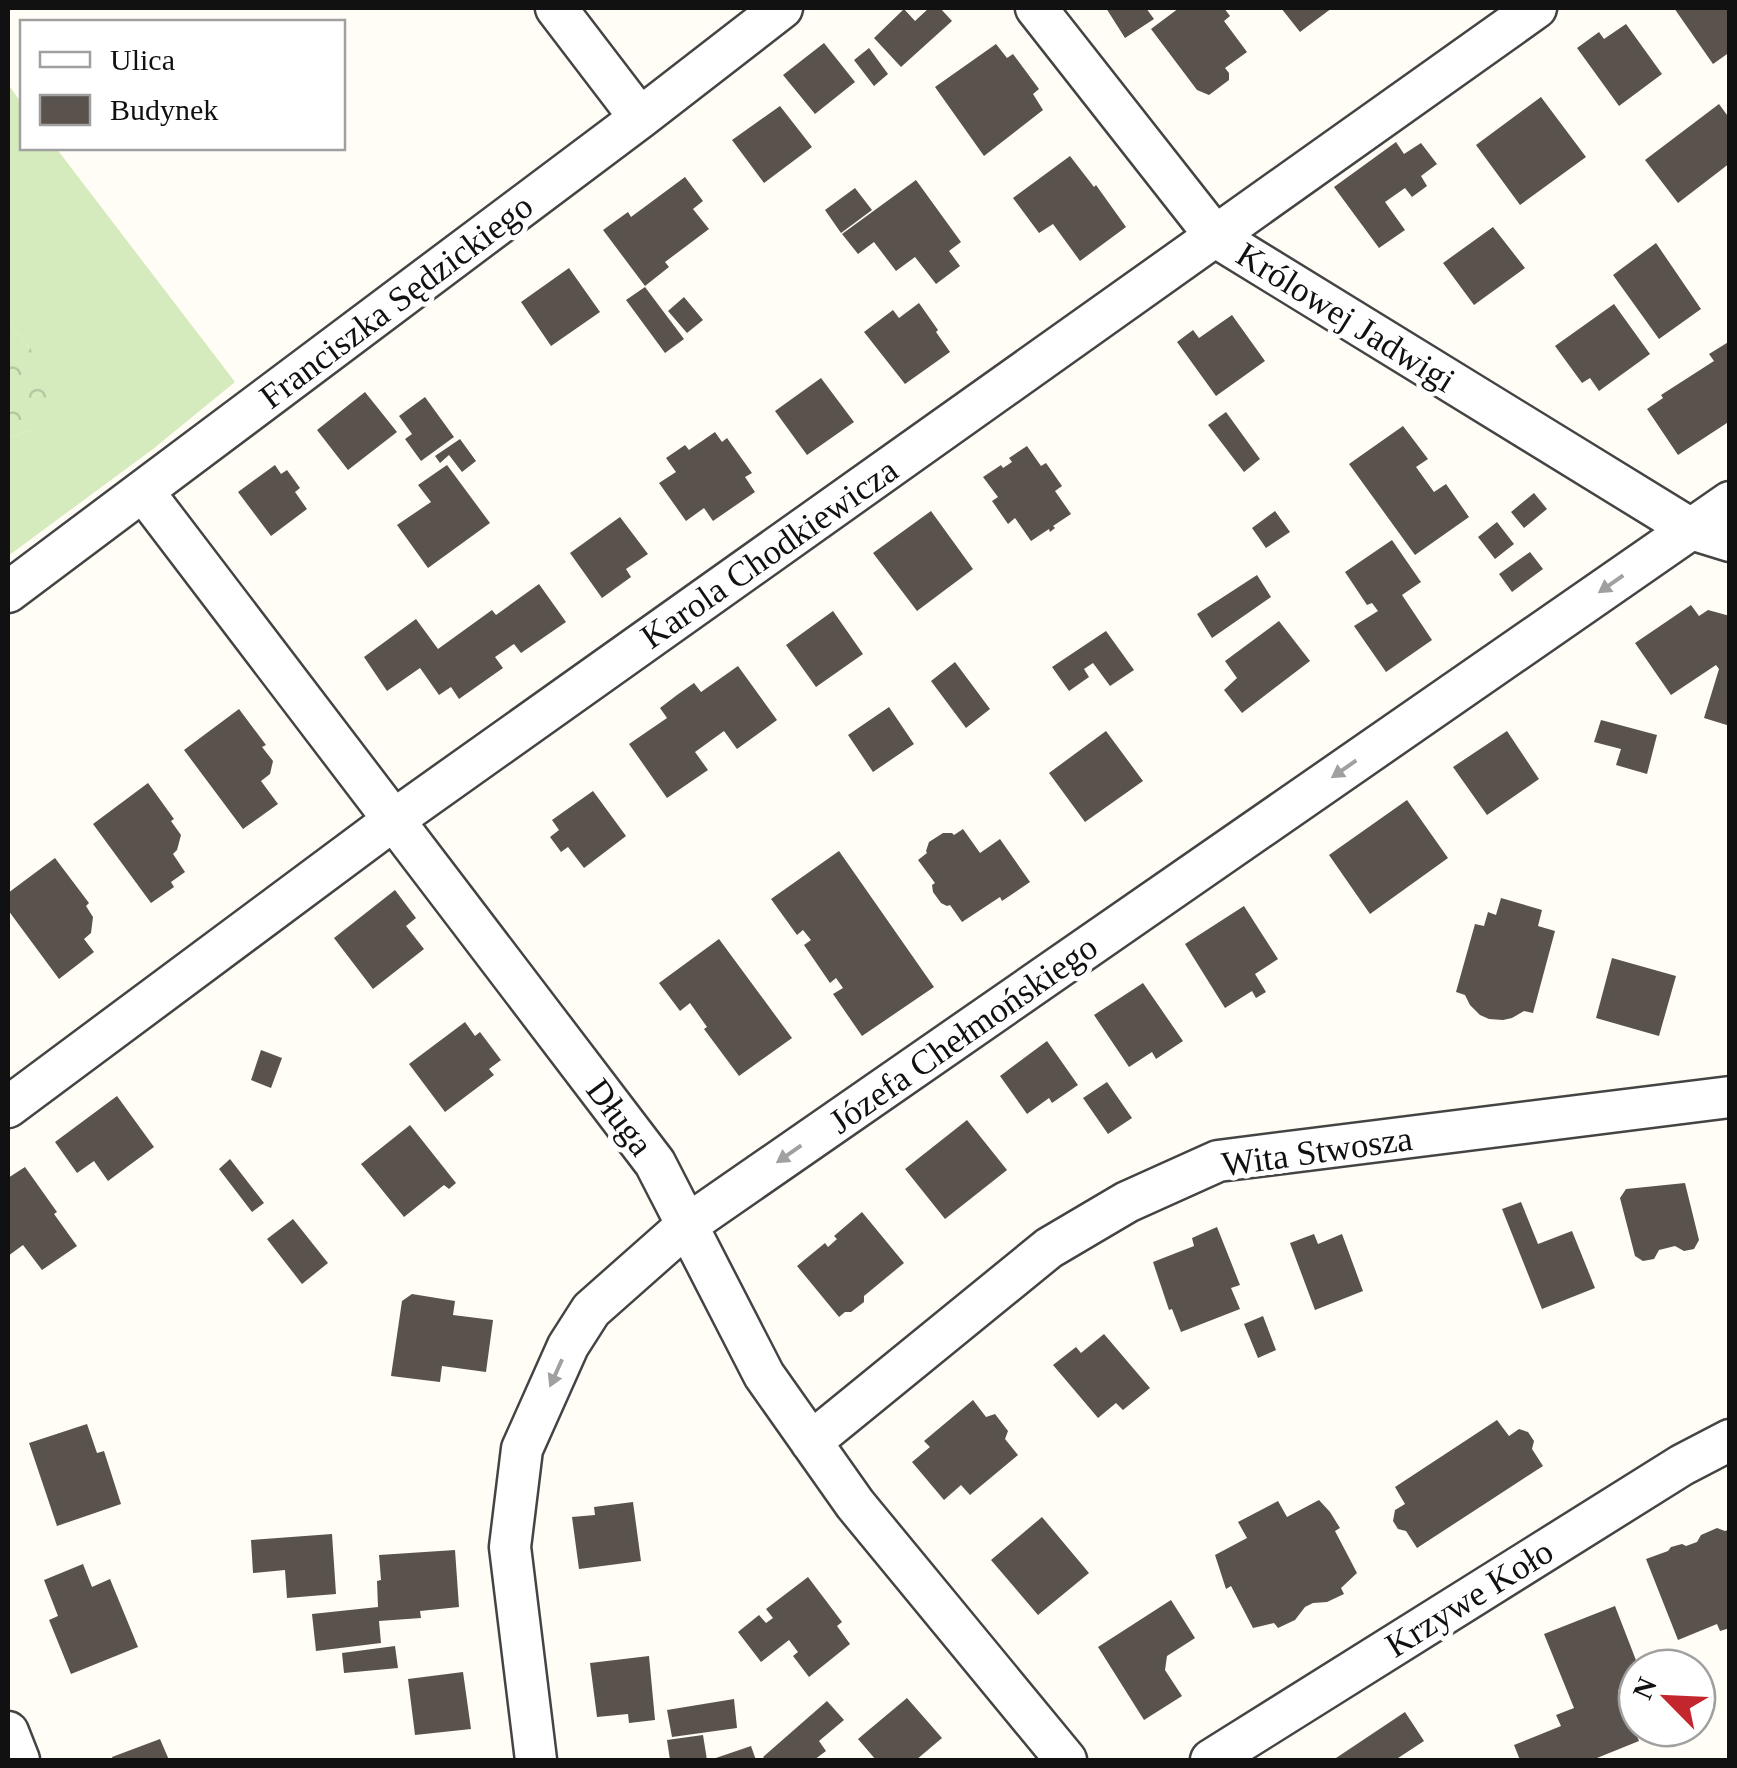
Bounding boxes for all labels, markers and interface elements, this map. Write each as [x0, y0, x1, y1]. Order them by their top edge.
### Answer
legend [20, 20, 345, 150]
text: Ulica [110, 43, 175, 76]
text: Budynek [110, 93, 218, 126]
street label: Franciszka Sędzickiego [252, 186, 540, 417]
street label: Królowej Jadwigi [1229, 235, 1462, 400]
street label: Karola Chodkiewicza [634, 450, 905, 657]
one-way arrow [1598, 574, 1624, 593]
one-way arrow [1331, 759, 1357, 778]
street label: Józefa Chełmońskiego [822, 927, 1105, 1142]
street label: Długa [578, 1071, 661, 1164]
street label: Wita Stwosza [1219, 1119, 1415, 1184]
one-way arrow [776, 1144, 803, 1163]
one-way arrow [548, 1358, 564, 1388]
street label: Krzywe Koło [1379, 1532, 1560, 1665]
north arrow [1617, 1648, 1717, 1748]
text: N [1626, 1672, 1663, 1704]

